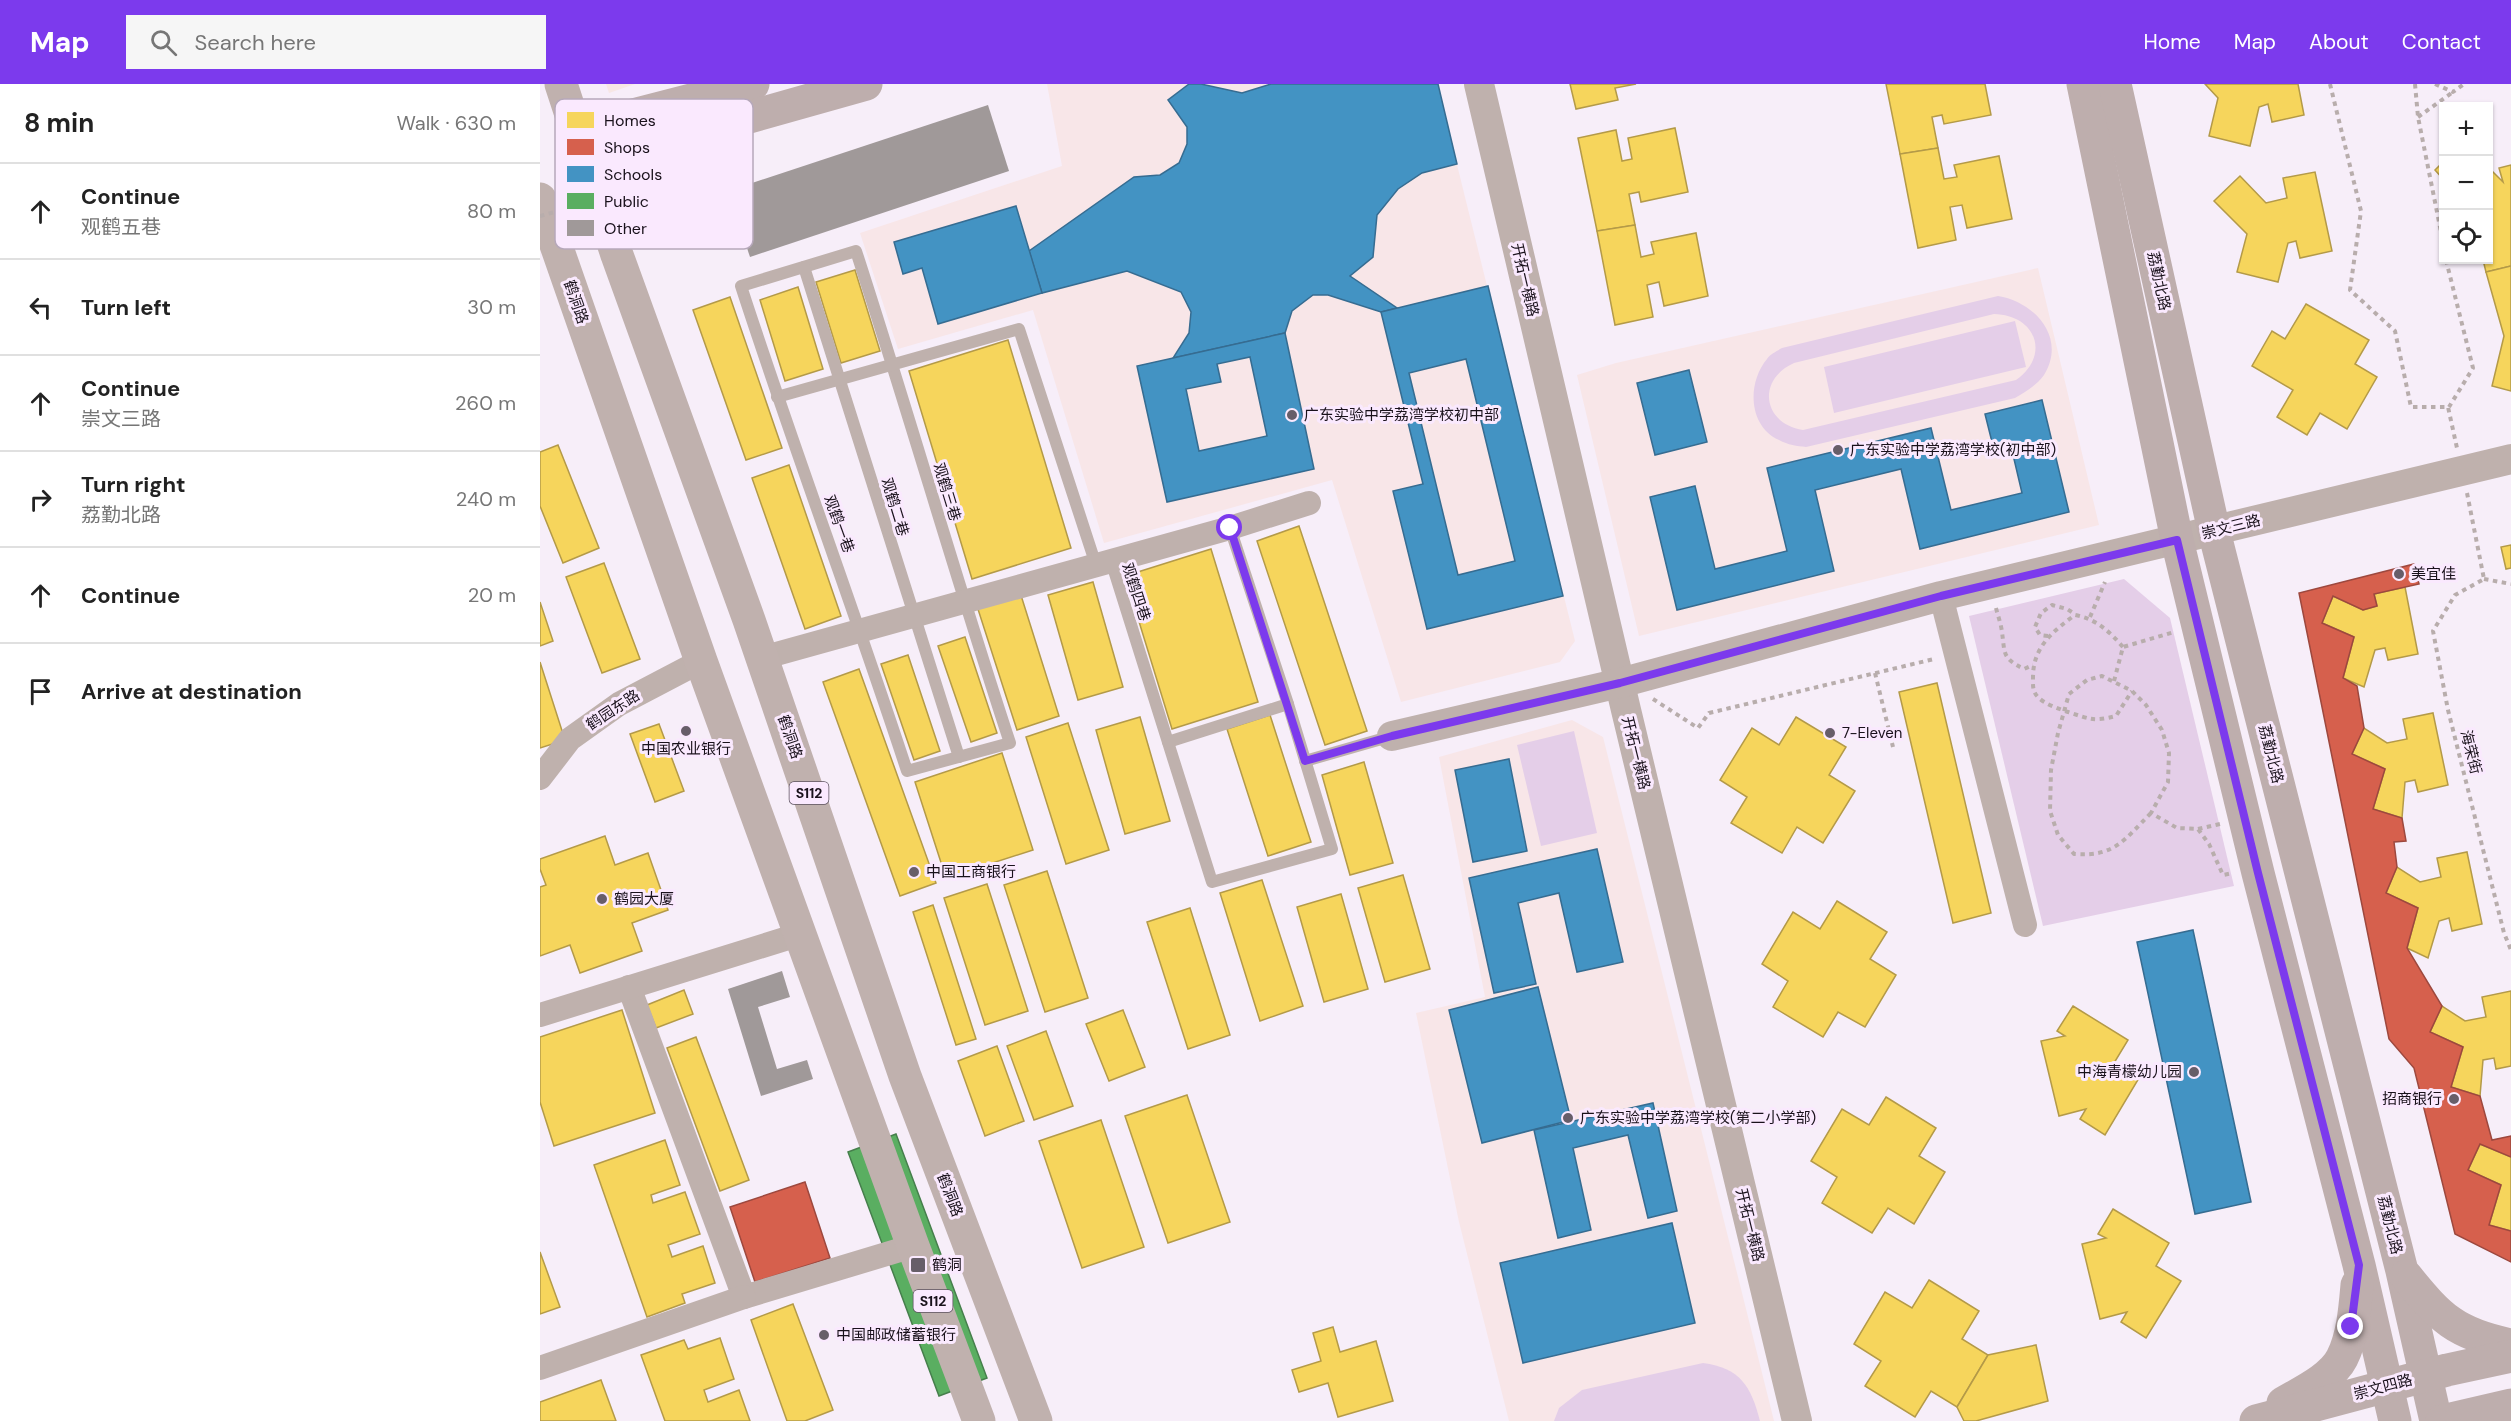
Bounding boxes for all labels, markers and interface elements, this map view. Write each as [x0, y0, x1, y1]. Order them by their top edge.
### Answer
search box [126, 15, 546, 69]
text: Map [30, 24, 90, 61]
icon: search [147, 26, 180, 59]
text: Search here [195, 28, 316, 57]
text: Home [2143, 28, 2201, 56]
text: Map [2234, 28, 2276, 56]
text: About [2309, 28, 2369, 56]
text: Contact [2402, 28, 2481, 56]
legend [555, 99, 753, 249]
map controls [2439, 102, 2493, 264]
button: + [2439, 102, 2493, 156]
text: 8 min [24, 106, 94, 140]
text: Walk · 630 m [396, 110, 516, 136]
text: Homes [604, 110, 656, 131]
text: Shops [604, 137, 650, 158]
button: − [2439, 156, 2493, 210]
text: Schools [604, 164, 662, 185]
text: Continue [81, 182, 180, 211]
text: Public [604, 191, 649, 212]
icon: ahead [24, 195, 57, 228]
text: 80 m [467, 198, 516, 224]
button: locate [2439, 210, 2493, 264]
text: 观鹤五巷 [81, 214, 161, 240]
text: Other [604, 218, 647, 239]
street label: 开拓一横路 [1507, 241, 1543, 319]
street label: 荔勤北路 [2143, 250, 2175, 312]
street label: 鹤洞路 [559, 277, 593, 327]
icon: left [24, 291, 57, 324]
text: Turn left [81, 293, 171, 322]
text: 30 m [467, 294, 516, 320]
text: Continue [81, 374, 180, 403]
icon: ahead [24, 387, 57, 420]
text: 260 m [455, 390, 516, 416]
place label: 广东实验中学荔湾学校初中部 [1304, 405, 1499, 425]
text: 崇文三路 [81, 406, 161, 432]
marker: 广东实验中学荔湾学校初中部 [1285, 408, 1299, 422]
place label: 广东实验中学荔湾学校(初中部) [1850, 440, 2056, 460]
marker: 广东实验中学荔湾学校(初中部) [1831, 443, 1845, 457]
street label: 观鹤三巷 [929, 460, 965, 524]
text: Turn right [81, 470, 186, 499]
street label: 观鹤二巷 [877, 475, 913, 539]
icon: right [24, 483, 57, 516]
text: 240 m [456, 486, 516, 512]
street label: 观鹤一巷 [819, 492, 859, 556]
text: 荔勤北路 [81, 502, 161, 528]
street label: 崇文三路 [2199, 510, 2263, 544]
route start [1216, 514, 1242, 540]
street label: 观鹤四巷 [1117, 560, 1155, 624]
place label: 美宜佳 [2411, 564, 2456, 584]
marker: 美宜佳 [2392, 567, 2406, 581]
icon: ahead [24, 579, 57, 612]
text: Continue [81, 581, 180, 610]
text: 20 m [468, 582, 516, 608]
icon: arrive [24, 675, 57, 708]
text: Arrive at destination [81, 677, 302, 706]
street label: 鹤园东路 [582, 685, 644, 735]
street label: 鹤洞路 [773, 712, 807, 762]
street label: 开拓一横路 [1617, 714, 1655, 792]
street label: 荔勤北路 [2254, 722, 2288, 786]
place label: 7-Eleven [1842, 723, 1902, 743]
marker: 中国农业银行 [679, 724, 693, 738]
marker: 7-Eleven [1823, 726, 1837, 740]
street label: 海荣街 [2456, 728, 2486, 776]
place label: 中国农业银行 [641, 739, 731, 759]
road number: S112 [790, 782, 828, 804]
place label: 中国工商银行 [926, 862, 1016, 882]
marker: 中国工商银行 [907, 865, 921, 879]
place label: 鹤园大厦 [614, 889, 674, 909]
marker: 鹤园大厦 [595, 892, 609, 906]
place label: 中海青檬幼儿园 [2077, 1062, 2182, 1082]
marker: 中海青檬幼儿园 [2187, 1065, 2201, 1079]
place label: 招商银行 [2382, 1089, 2442, 1109]
marker: 招商银行 [2447, 1092, 2461, 1106]
place label: 广东实验中学荔湾学校(第二小学部) [1580, 1108, 1816, 1128]
marker: 广东实验中学荔湾学校(第二小学部) [1561, 1111, 1575, 1125]
street label: 鹤洞路 [933, 1170, 967, 1220]
street label: 开拓一横路 [1731, 1186, 1769, 1264]
street label: 荔勤北路 [2373, 1193, 2407, 1257]
place label: 鹤洞 [932, 1255, 962, 1275]
marker: 鹤洞 [909, 1256, 927, 1274]
road number: S112 [914, 1290, 952, 1312]
route end [2337, 1313, 2363, 1339]
place label: 中国邮政储蓄银行 [836, 1325, 956, 1345]
marker: 中国邮政储蓄银行 [817, 1328, 831, 1342]
street label: 崇文四路 [2351, 1370, 2415, 1404]

